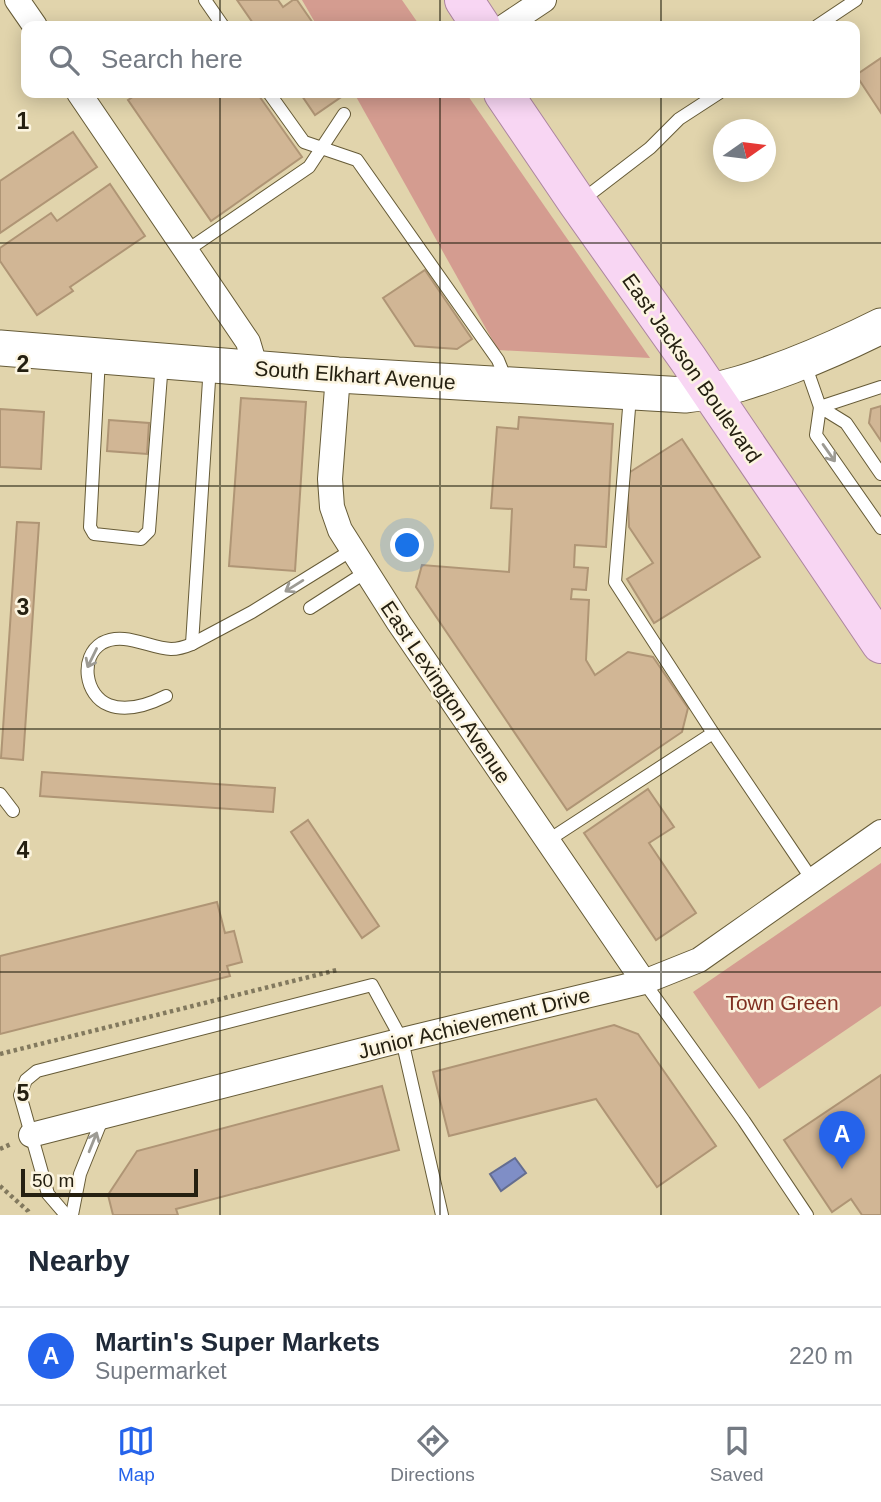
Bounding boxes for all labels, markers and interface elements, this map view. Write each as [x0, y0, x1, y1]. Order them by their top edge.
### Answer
search box [21, 21, 860, 98]
icon: search [45, 41, 83, 79]
text: Search here [101, 44, 243, 74]
text: 1 [17, 108, 30, 134]
north arrow [713, 119, 776, 182]
street label: East Jackson Boulevard [618, 269, 766, 467]
text: 2 [17, 351, 29, 377]
street label: South Elkhart Avenue [254, 356, 456, 394]
one-way arrow [822, 443, 836, 462]
your location [390, 528, 424, 562]
one-way arrow [284, 580, 304, 594]
text: 3 [17, 594, 29, 620]
street label: East Lexington Avenue [377, 597, 515, 787]
one-way arrow [85, 647, 98, 668]
text: 4 [17, 837, 30, 863]
street label: Junior Achievement Drive [356, 983, 592, 1063]
park label: Town Green [725, 991, 839, 1014]
text: 5 [17, 1080, 30, 1106]
pin: A [819, 1111, 865, 1169]
one-way arrow [88, 1132, 101, 1153]
scale bar [21, 1166, 198, 1198]
text: 50 m [32, 1170, 74, 1191]
text: Nearby [28, 1244, 130, 1277]
text: Martin's Super Markets [95, 1327, 380, 1357]
text: A [43, 1343, 59, 1369]
text: 220 m [789, 1343, 853, 1369]
text: Supermarket [95, 1358, 227, 1384]
tab: Map [117, 1422, 155, 1486]
tab: Directions [390, 1422, 475, 1486]
tab: Saved [710, 1422, 764, 1486]

